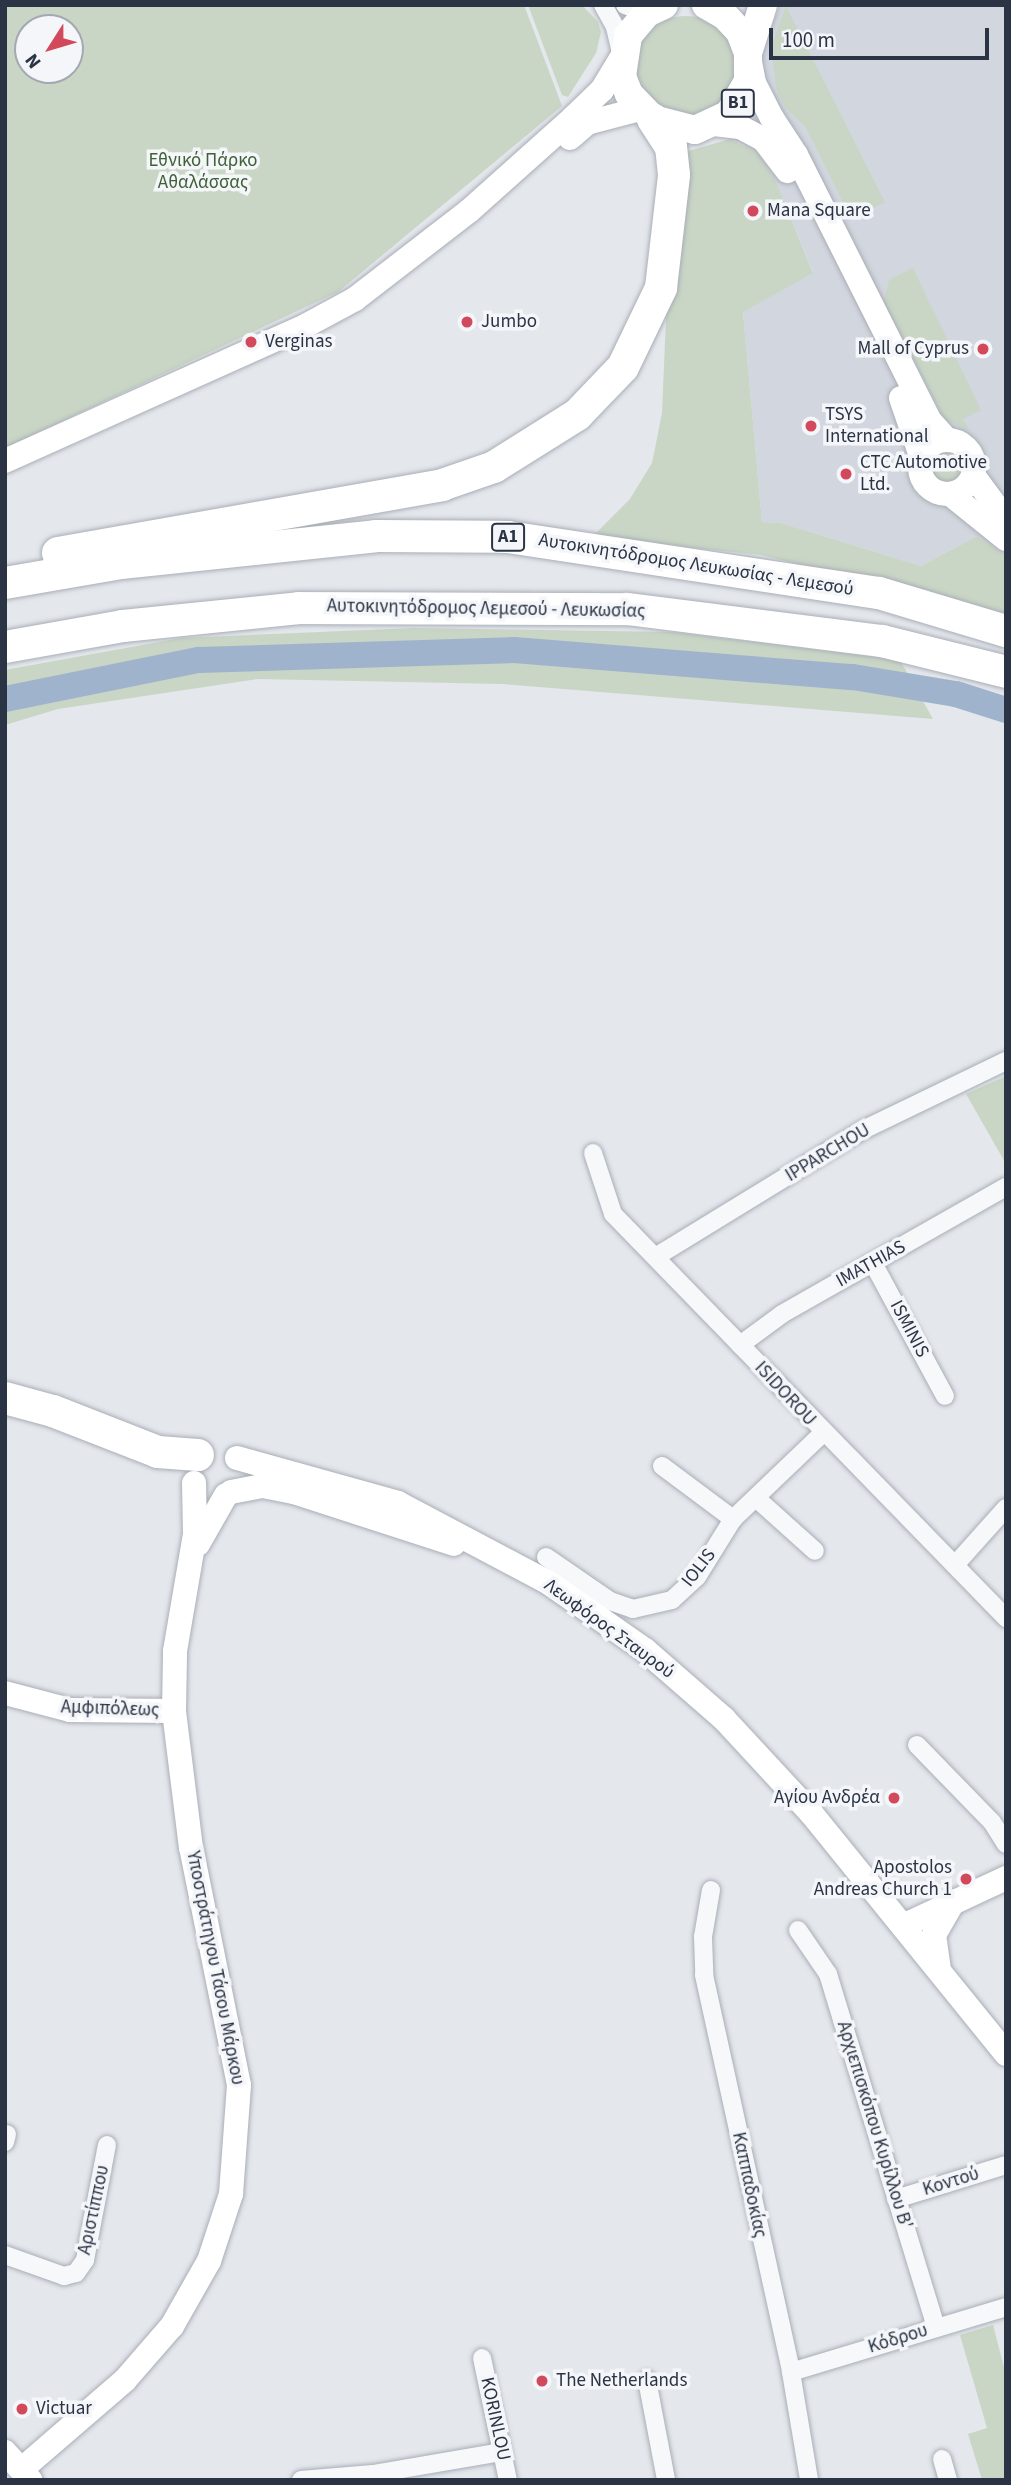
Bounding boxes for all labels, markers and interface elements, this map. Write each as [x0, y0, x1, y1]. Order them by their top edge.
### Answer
north arrow [14, 14, 84, 84]
scale bar [773, 14, 993, 58]
text: 100 m [782, 25, 835, 55]
text: N [19, 48, 48, 74]
road number: B1 [720, 88, 756, 118]
park label: Εθνικό Πάρκο Αθαλάσσας [148, 150, 258, 194]
place label: Mana Square [767, 200, 871, 222]
marker: Mana Square [745, 203, 761, 219]
place label: Jumbo [481, 311, 537, 333]
marker: Jumbo [459, 314, 475, 330]
place label: Verginas [265, 331, 333, 353]
marker: Verginas [243, 334, 259, 350]
place label: Mall of Cyprus [858, 338, 969, 360]
marker: Mall of Cyprus [975, 341, 991, 357]
place label: TSYS International [825, 404, 928, 448]
marker: TSYS International [803, 418, 819, 434]
place label: CTC Automotive Ltd. [860, 452, 987, 496]
marker: CTC Automotive Ltd. [838, 466, 854, 482]
road number: A1 [490, 522, 526, 552]
street label: Αυτοκινητόδρομος Λευκωσίας - Λεμεσού [537, 529, 855, 601]
street label: Αυτοκινητόδρομος Λεμεσού - Λευκωσίας [327, 595, 645, 623]
street label: IPPARCHOU [781, 1119, 875, 1187]
street label: IMATHIAS [832, 1236, 910, 1292]
street label: ISMINIS [885, 1297, 933, 1361]
street label: ISIDOROU [749, 1357, 821, 1431]
street label: IOLIS [677, 1544, 721, 1592]
street label: Λεωφόρος Σταυρού [539, 1574, 679, 1684]
street label: Αμφιπόλεως [60, 1696, 160, 1722]
place label: Αγίου Ανδρέα [774, 1787, 880, 1809]
marker: Αγίου Ανδρέα [886, 1790, 902, 1806]
street label: Υποστράτηγου Τάσου Μάρκου [181, 1849, 249, 2087]
place label: Apostolos Andreas Church 1 [814, 1857, 952, 1901]
marker: Apostolos Andreas Church 1 [958, 1871, 974, 1887]
street label: Αρχιεπισκόπου Κυρίλλου Β' [832, 2018, 916, 2232]
street label: Καππαδοκίας [727, 2130, 771, 2240]
street label: Αριστίππου [73, 2163, 115, 2257]
street label: Κοντού [920, 2163, 982, 2201]
street label: Κόδρου [865, 2319, 931, 2359]
place label: The Netherlands [556, 2370, 687, 2392]
marker: The Netherlands [534, 2373, 550, 2389]
street label: KORINLOU [475, 2375, 515, 2463]
place label: Victuar [36, 2398, 92, 2420]
marker: Victuar [14, 2401, 30, 2417]

